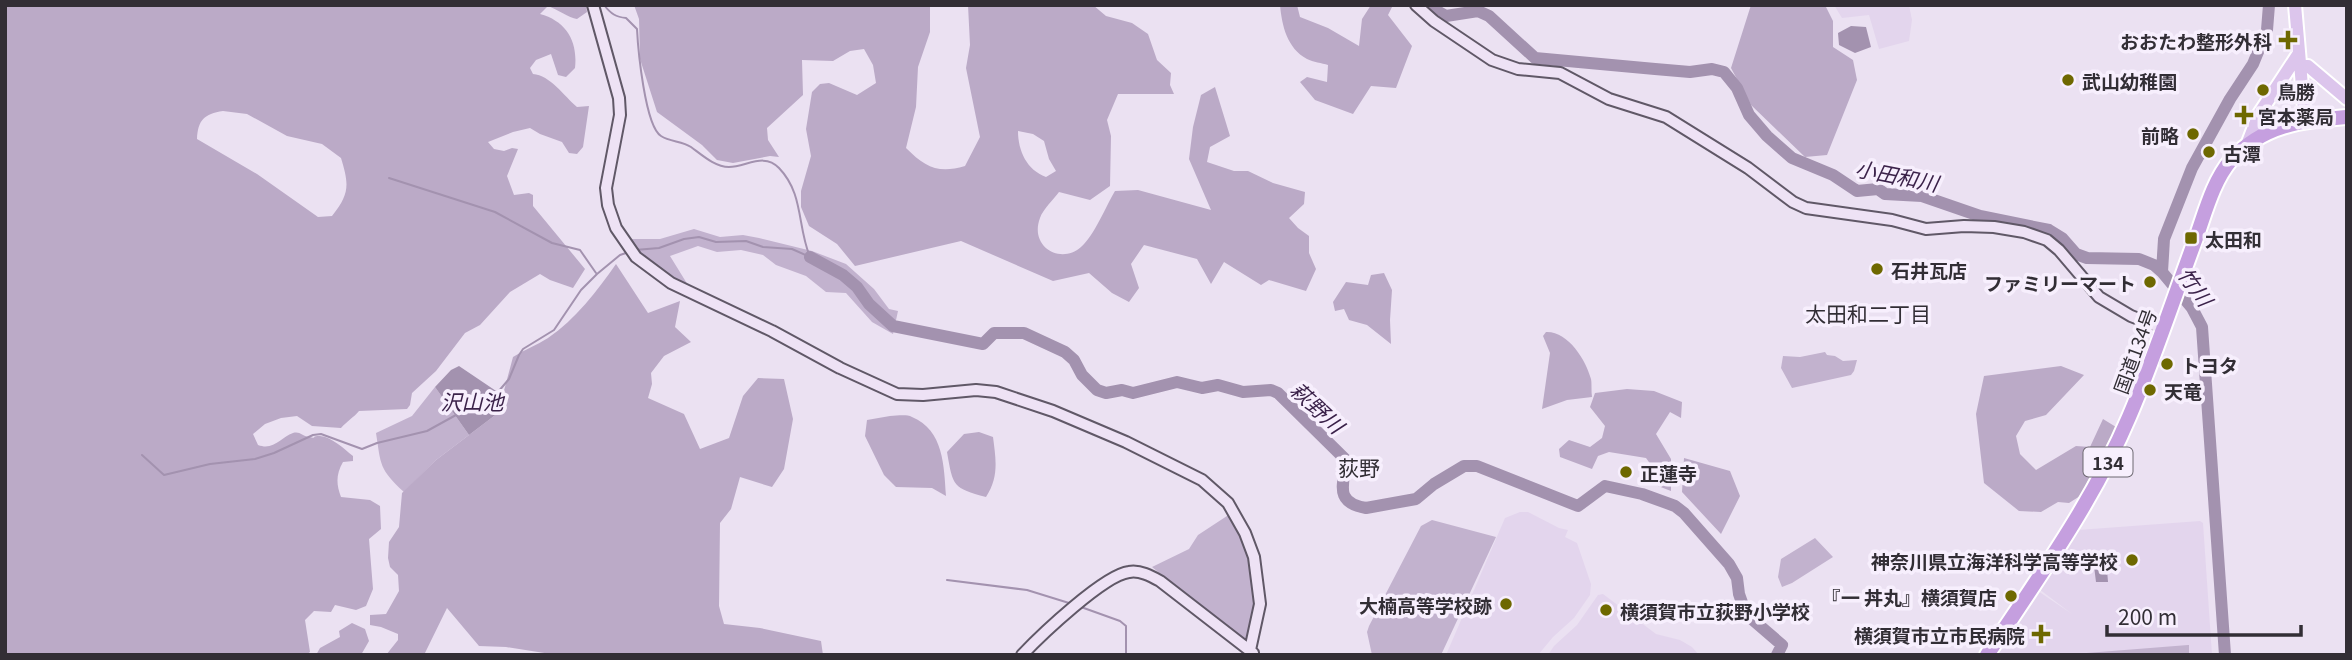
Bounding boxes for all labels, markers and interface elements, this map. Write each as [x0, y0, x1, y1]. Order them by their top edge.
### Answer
place label: おおたわ整形外科 [2120, 27, 2272, 54]
marker: おおたわ整形外科 [2278, 30, 2298, 50]
place label: 武山幼稚園 [2082, 67, 2177, 94]
marker: 武山幼稚園 [2060, 72, 2076, 88]
place label: 鳥勝 [2277, 77, 2315, 104]
marker: 鳥勝 [2255, 82, 2271, 98]
place label: 宮本薬局 [2258, 102, 2334, 129]
marker: 宮本薬局 [2236, 107, 2252, 123]
place label: 前略 [2141, 121, 2179, 148]
marker: 前略 [2185, 126, 2201, 142]
place label: 古潭 [2223, 139, 2261, 166]
marker: 古潭 [2201, 144, 2217, 160]
water label: 小田和川 [1853, 152, 1943, 198]
place label: 太田和 [2205, 225, 2262, 252]
marker: 太田和 [2183, 230, 2199, 246]
place label: 石井瓦店 [1891, 256, 1967, 283]
water label: 竹川 [2172, 260, 2222, 313]
marker: 石井瓦店 [1869, 261, 1885, 277]
place label: ファミリーマート [1984, 269, 2136, 296]
marker: ファミリーマート [2142, 274, 2158, 290]
district label: 太田和二丁目 [1805, 298, 1931, 328]
street label: 国道134号 [2106, 305, 2162, 397]
place label: トヨタ [2181, 351, 2238, 378]
marker: トヨタ [2159, 356, 2175, 372]
water label: 萩野川 [1285, 375, 1353, 441]
place label: 天竜 [2164, 377, 2202, 404]
marker: 天竜 [2142, 382, 2158, 398]
water label: 沢山池 [441, 386, 505, 416]
road number: 134 [2084, 448, 2132, 476]
district label: 荻野 [1338, 452, 1380, 482]
place label: 正蓮寺 [1640, 459, 1697, 486]
marker: 正蓮寺 [1618, 464, 1634, 480]
place label: 神奈川県立海洋科学高等学校 [1871, 547, 2118, 574]
marker: 神奈川県立海洋科学高等学校 [2124, 552, 2140, 568]
place label: 『一 丼丸』横須賀店 [1822, 583, 1997, 610]
marker: 『一 丼丸』横須賀店 [2003, 588, 2019, 604]
place label: 大楠高等学校跡 [1359, 591, 1492, 618]
scale bar [2107, 594, 2301, 638]
marker: 大楠高等学校跡 [1498, 596, 1514, 612]
place label: 横須賀市立荻野小学校 [1620, 597, 1810, 624]
text: 200 m [2118, 601, 2177, 631]
marker: 横須賀市立荻野小学校 [1598, 602, 1614, 618]
place label: 横須賀市立市民病院 [1854, 621, 2025, 648]
marker: 横須賀市立市民病院 [2031, 624, 2051, 644]

